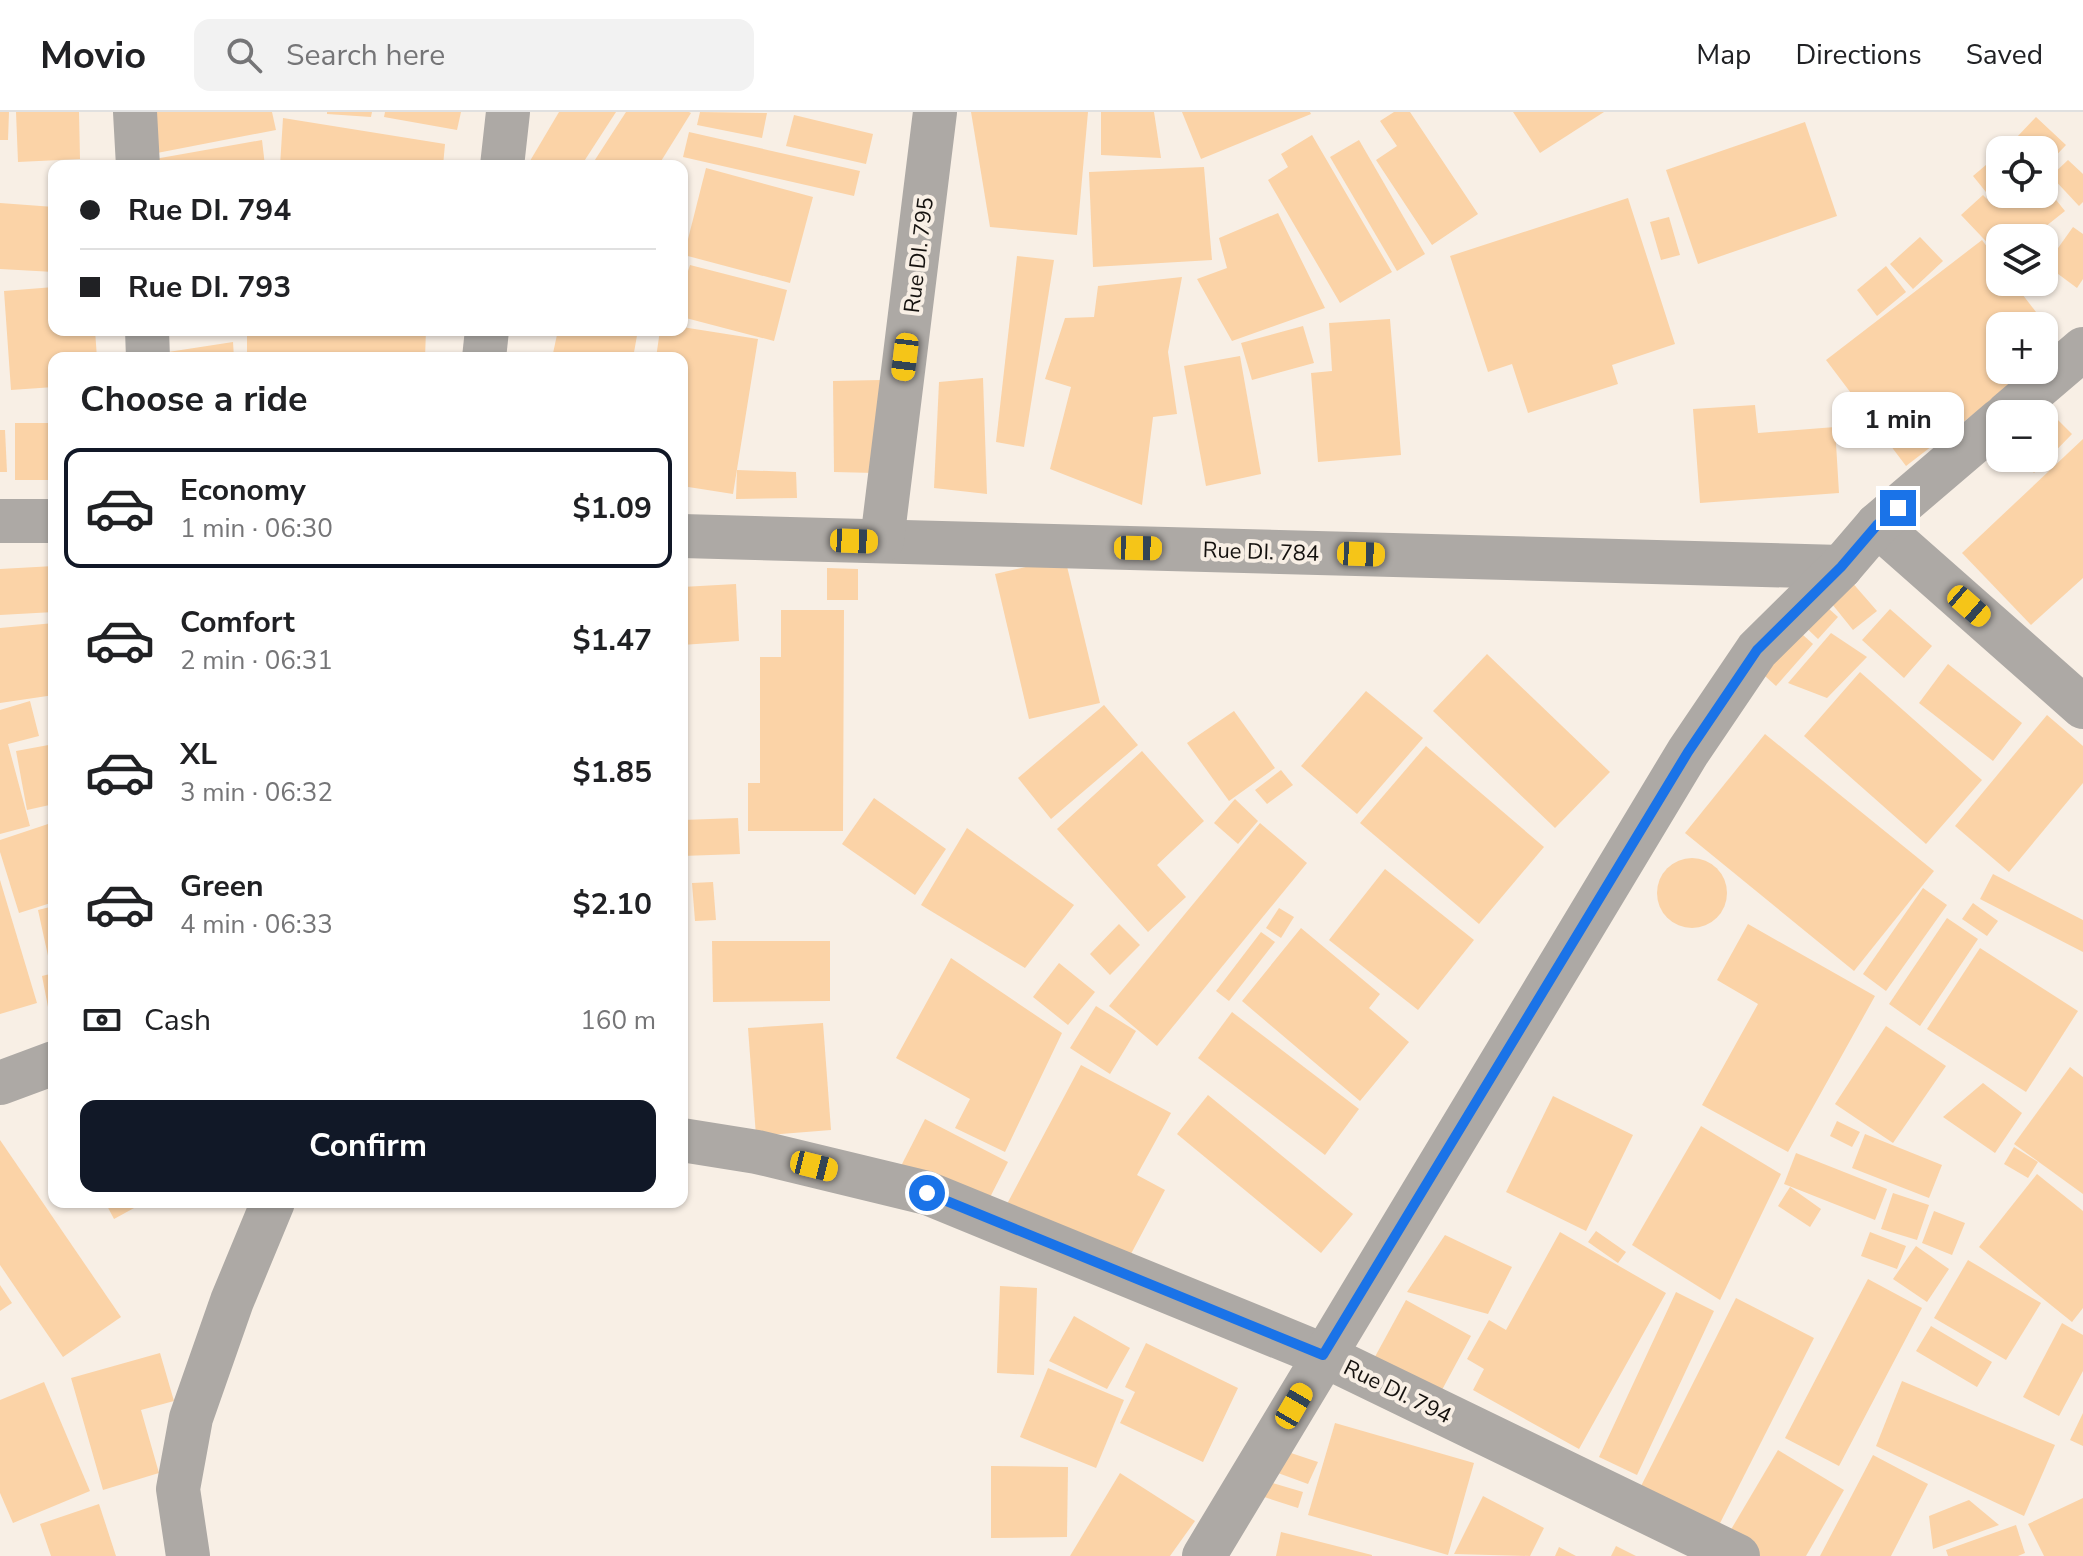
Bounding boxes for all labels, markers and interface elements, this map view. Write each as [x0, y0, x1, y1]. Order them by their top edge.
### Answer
search box [194, 19, 754, 91]
text: Movio [40, 30, 146, 81]
icon: search [222, 33, 266, 77]
text: Search here [286, 35, 445, 76]
text: Map [1696, 36, 1751, 74]
text: Directions [1795, 36, 1922, 74]
text: Saved [1966, 36, 2043, 74]
map controls [1986, 136, 2058, 472]
button: locate [1986, 136, 2058, 208]
text: Rue DI. 794 [128, 190, 291, 231]
street label: Rue DI. 795 [897, 195, 941, 315]
button: layers [1986, 224, 2058, 296]
text: Rue DI. 793 [128, 267, 291, 308]
button: + [1986, 312, 2058, 384]
car [890, 332, 920, 382]
text: Choose a ride [80, 375, 308, 424]
callout: 1 min [1832, 392, 1964, 448]
button: − [1986, 400, 2058, 472]
text: 1 min [1864, 402, 1932, 437]
text: Economy [180, 470, 306, 511]
icon: car [84, 472, 156, 544]
text: $1.09 [573, 488, 652, 529]
route end [1880, 490, 1916, 526]
text: 1 min · 06:30 [180, 511, 333, 546]
car [830, 528, 878, 554]
street label: Rue DI. 784 [1202, 535, 1320, 569]
car [1114, 536, 1162, 560]
car [1337, 541, 1385, 567]
car [1943, 581, 1995, 631]
text: Comfort [180, 602, 295, 643]
icon: car [84, 604, 156, 676]
text: $1.47 [573, 620, 652, 661]
text: 2 min · 06:31 [180, 643, 333, 678]
text: XL [180, 734, 217, 775]
icon: car [84, 736, 156, 808]
text: $1.85 [573, 752, 652, 793]
text: 3 min · 06:32 [180, 775, 333, 810]
text: Green [180, 866, 264, 907]
icon: car [84, 868, 156, 940]
text: $2.10 [573, 884, 652, 925]
text: 4 min · 06:33 [180, 907, 333, 942]
icon: cash [80, 998, 124, 1042]
text: Cash [144, 1000, 211, 1041]
text: 160 m [580, 1003, 656, 1038]
button: Confirm [80, 1100, 656, 1192]
car [788, 1149, 840, 1183]
route start [909, 1175, 945, 1211]
street label: Rue DI. 794 [1339, 1353, 1457, 1431]
car [1272, 1379, 1316, 1433]

